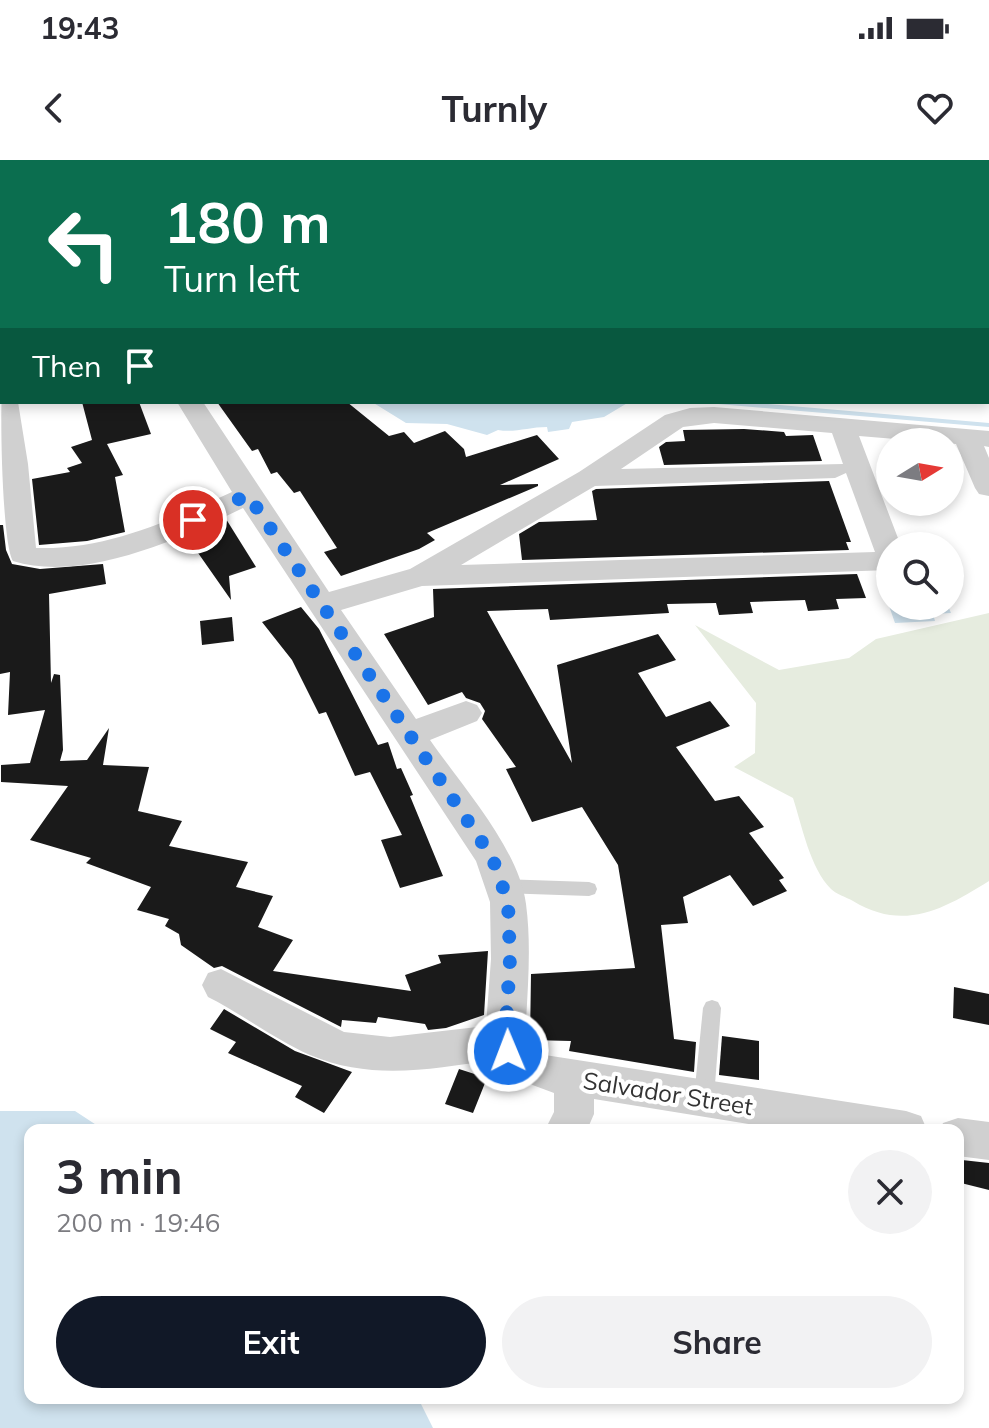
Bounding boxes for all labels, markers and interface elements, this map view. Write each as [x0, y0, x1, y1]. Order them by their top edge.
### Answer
text: 19:43 [40, 9, 119, 47]
icon: back [32, 86, 76, 130]
text: Turnly [442, 86, 547, 131]
icon: heart [913, 86, 957, 130]
text: 180 m [164, 187, 331, 257]
icon: left [32, 192, 136, 296]
text: Turn left [164, 256, 300, 301]
icon: arrive [118, 344, 162, 388]
text: Then [32, 347, 102, 385]
north arrow [876, 428, 964, 516]
map controls [876, 428, 964, 620]
pin [159, 486, 227, 554]
icon: arrive [171, 498, 215, 542]
button: search [876, 532, 964, 620]
position arrow [466, 1009, 550, 1093]
street label: Salvador Street [581, 1065, 755, 1121]
text: 3 min [56, 1146, 183, 1206]
button: close [848, 1150, 932, 1234]
text: 200 m · 19:46 [56, 1206, 220, 1239]
button: Exit [56, 1296, 486, 1388]
button: Share [502, 1296, 932, 1388]

